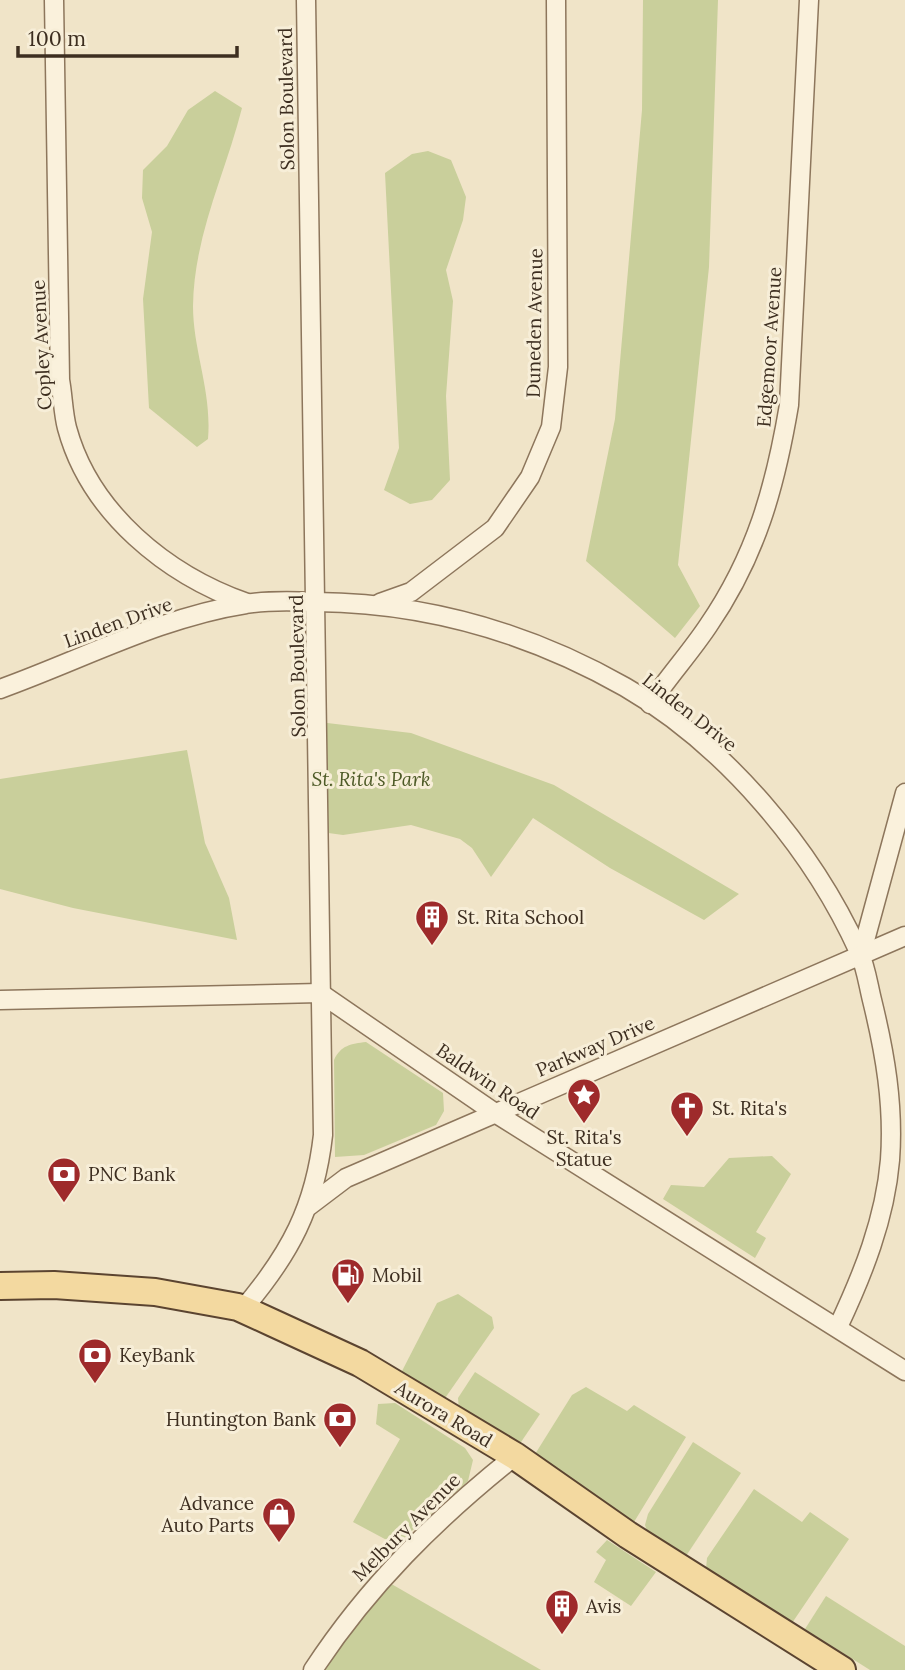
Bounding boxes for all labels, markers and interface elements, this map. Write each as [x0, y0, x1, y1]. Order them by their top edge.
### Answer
scale bar [18, 14, 236, 58]
text: 100 m [28, 25, 86, 52]
street label: Solon Boulevard [273, 27, 299, 171]
street label: Duneden Avenue [521, 248, 547, 398]
street label: Edgemoor Avenue [751, 266, 787, 428]
street label: Copley Avenue [26, 279, 56, 411]
street label: Linden Drive [61, 591, 175, 653]
street label: Solon Boulevard [284, 594, 310, 738]
street label: Linden Drive [638, 668, 742, 756]
park label: St. Rita's Park [311, 767, 431, 791]
building icon: St. Rita School [413, 898, 451, 947]
place label: St. Rita School [457, 905, 584, 929]
street label: Parkway Drive [532, 1010, 658, 1082]
street label: Baldwin Road [432, 1038, 544, 1124]
place icon: St. Rita's Statue [565, 1076, 603, 1125]
church icon: St. Rita's [668, 1089, 706, 1138]
place label: St. Rita's [712, 1096, 787, 1120]
place label: St. Rita's Statue [547, 1125, 622, 1171]
bank icon: PNC Bank [45, 1155, 83, 1204]
place label: PNC Bank [88, 1162, 176, 1186]
fuel station icon: Mobil [329, 1256, 367, 1305]
place label: Mobil [372, 1263, 422, 1287]
bank icon: KeyBank [76, 1336, 114, 1385]
place label: KeyBank [119, 1343, 196, 1367]
street label: Aurora Road [390, 1375, 497, 1452]
bank icon: Huntington Bank [321, 1400, 359, 1449]
place label: Huntington Bank [166, 1407, 317, 1431]
street label: Melbury Avenue [347, 1468, 465, 1586]
place label: Advance Auto Parts [161, 1491, 254, 1537]
shop icon: Advance Auto Parts [260, 1495, 298, 1544]
building icon: Avis [543, 1587, 581, 1636]
place label: Avis [585, 1594, 621, 1618]

